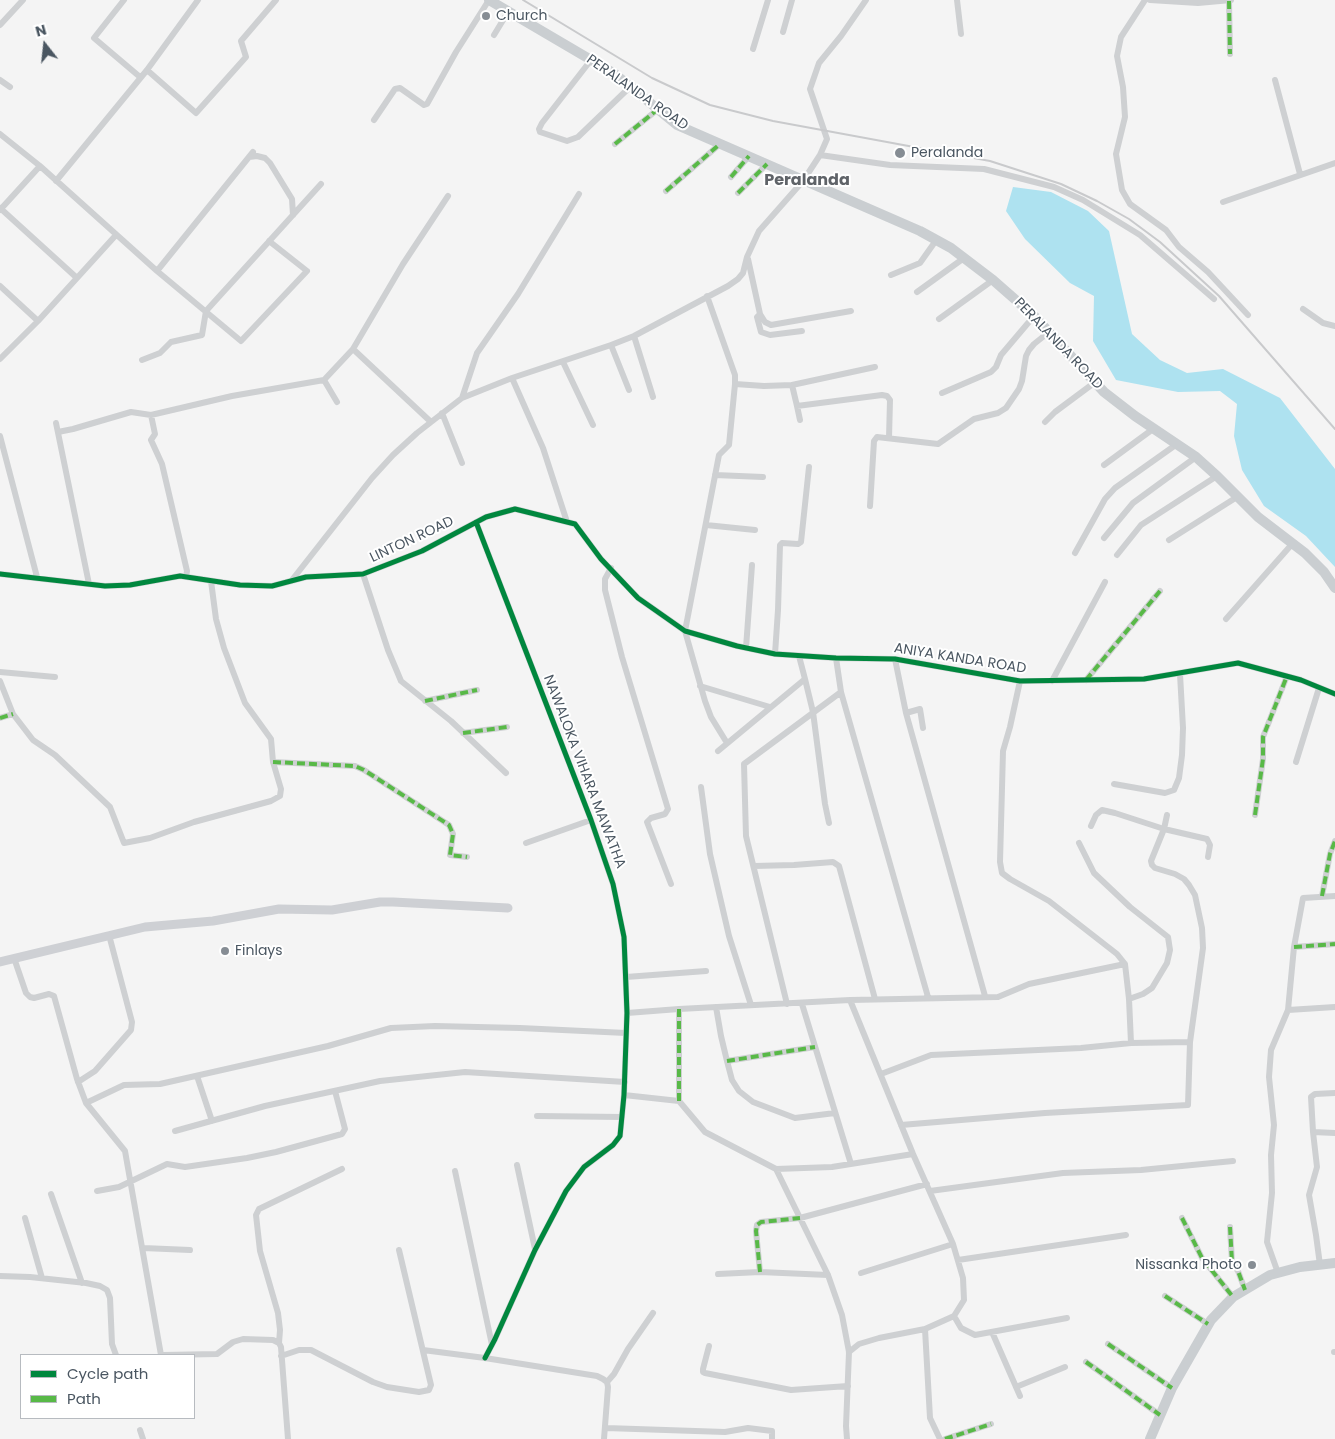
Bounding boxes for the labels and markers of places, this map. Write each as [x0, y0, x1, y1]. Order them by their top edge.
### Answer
place label: Church [496, 8, 547, 24]
marker: Church [480, 10, 492, 22]
place label: Peralanda [911, 145, 983, 161]
marker: Peralanda [893, 146, 907, 160]
place label: Finlays [235, 943, 283, 959]
marker: Finlays [219, 945, 231, 957]
place label: Nissanka Photo [1135, 1257, 1242, 1273]
marker: Nissanka Photo [1246, 1259, 1258, 1271]

